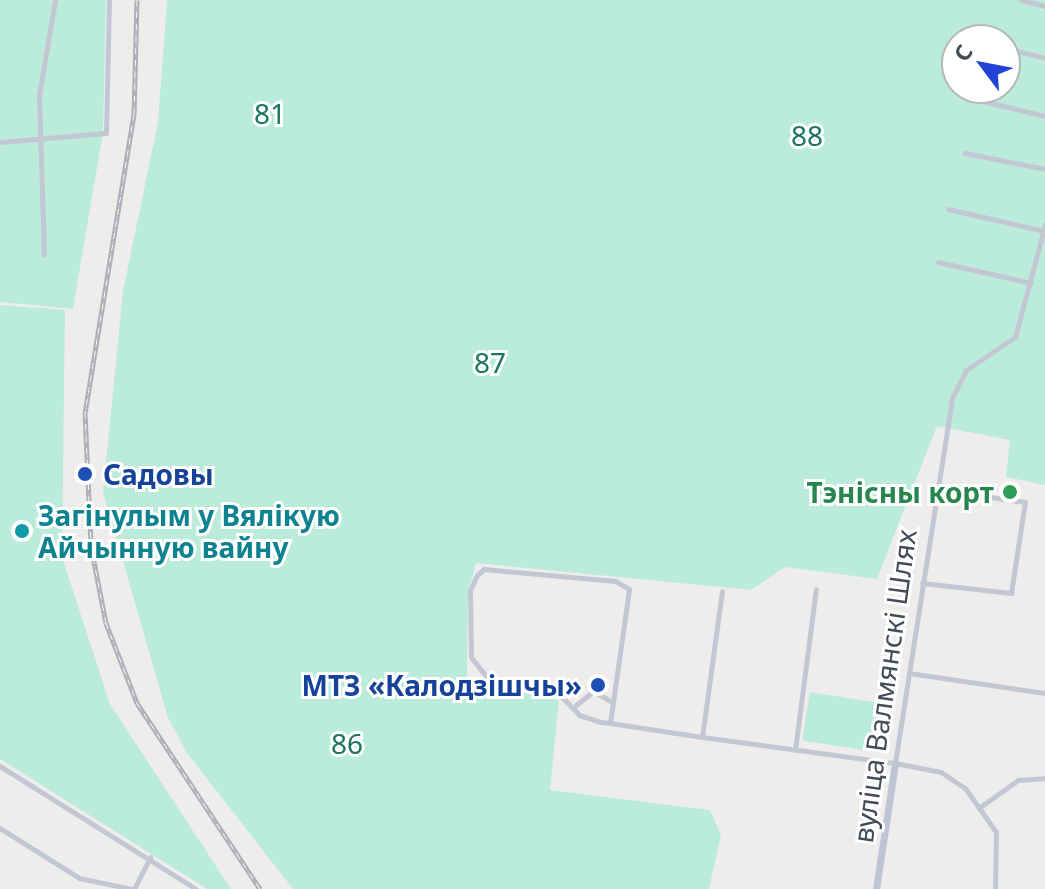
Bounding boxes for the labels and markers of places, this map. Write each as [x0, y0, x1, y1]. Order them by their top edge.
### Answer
place label: Садовы [103, 457, 214, 491]
marker: Садовы [74, 463, 96, 485]
place label: Тэнісны корт [807, 475, 994, 509]
marker: Тэнісны корт [1001, 483, 1019, 501]
place label: Загінулым у Вялікую Айчынную вайну [38, 498, 340, 564]
marker: Загінулым у Вялікую Айчынную вайну [13, 522, 31, 540]
place label: МТЗ «Калодзішчы» [301, 668, 582, 702]
marker: МТЗ «Калодзішчы» [589, 676, 607, 694]

